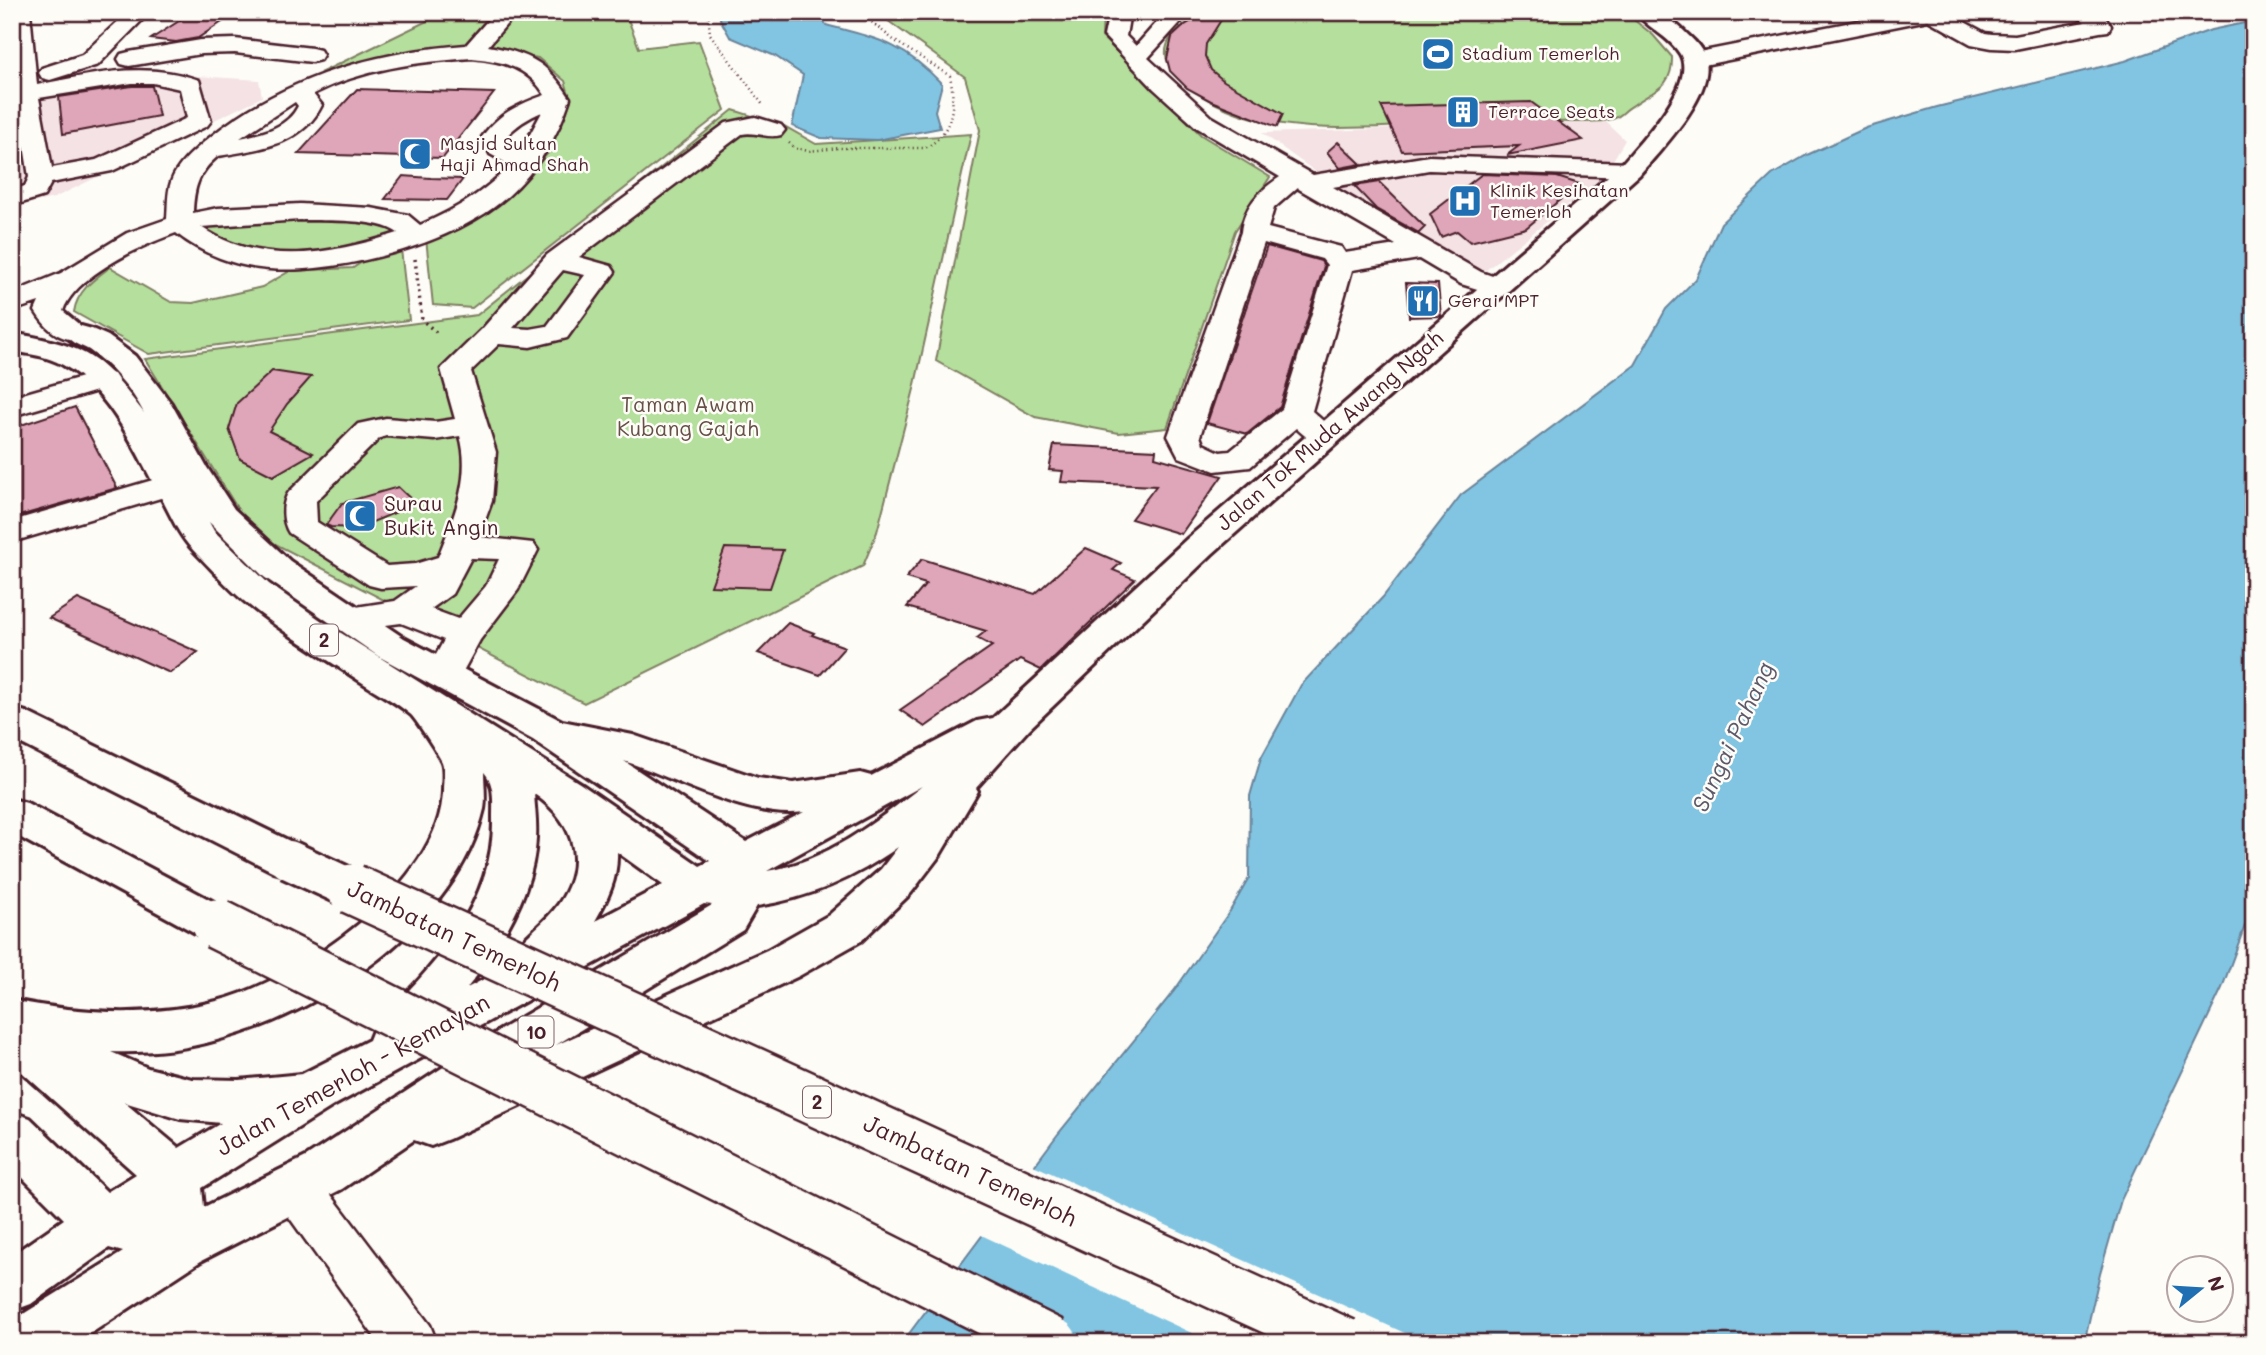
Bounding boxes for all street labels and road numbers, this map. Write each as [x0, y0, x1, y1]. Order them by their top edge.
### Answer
street label: Jalan Tok Muda Awang Ngah [1210, 324, 1448, 536]
road number: 2 [310, 624, 338, 656]
street label: Jambatan Temerloh [343, 872, 566, 998]
street label: Jalan Temerloh - Kemayan [210, 985, 494, 1162]
road number: 10 [518, 1016, 554, 1048]
road number: 2 [803, 1086, 831, 1118]
street label: Jambatan Temerloh [859, 1107, 1082, 1233]

